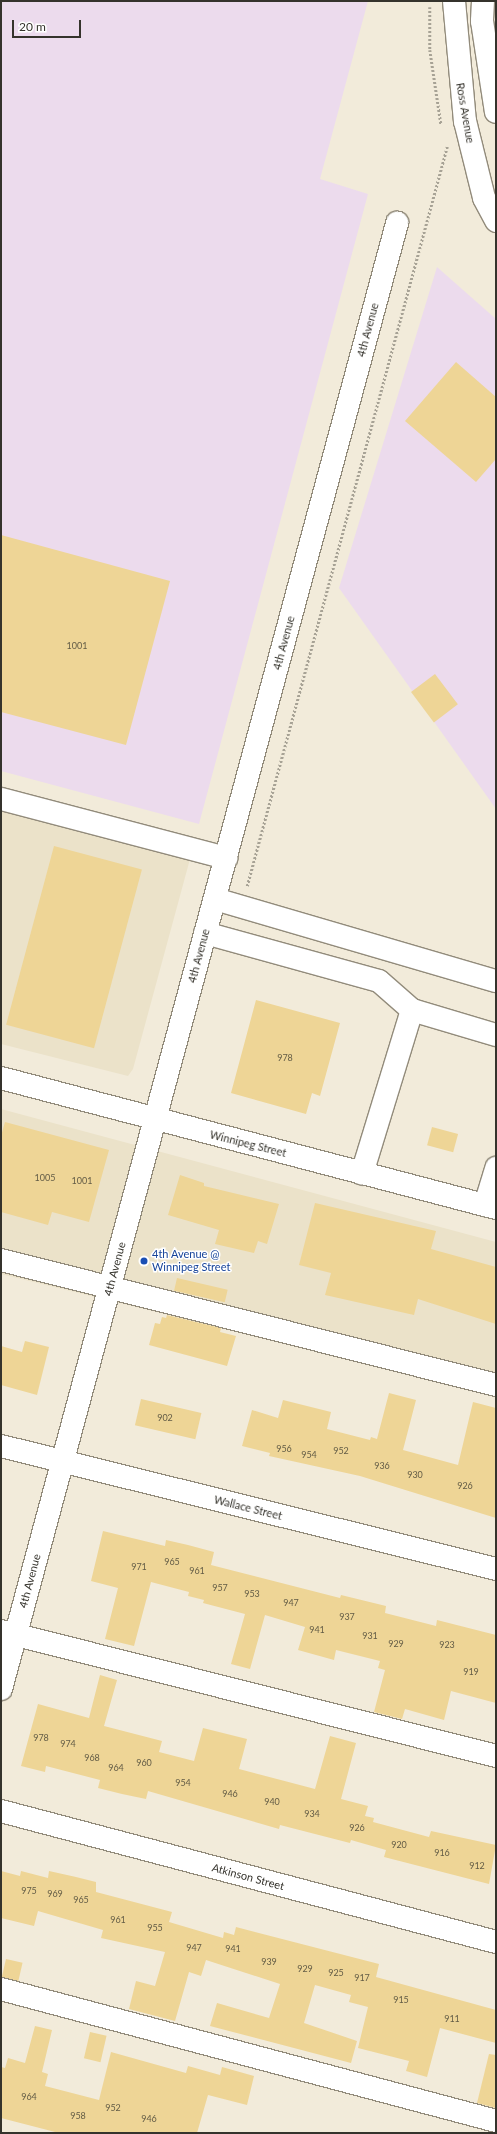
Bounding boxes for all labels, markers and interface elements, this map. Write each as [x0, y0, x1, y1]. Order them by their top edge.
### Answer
scale bar [14, 12, 83, 38]
text: 20 m [19, 19, 46, 34]
street label: Ross Avenue [453, 82, 477, 144]
street label: 4th Avenue [354, 301, 382, 359]
street label: 4th Avenue [270, 614, 298, 672]
house number: 1001 [67, 641, 87, 651]
street label: 4th Avenue [185, 927, 213, 985]
house number: 978 [277, 1053, 293, 1063]
street label: Winnipeg Street [208, 1128, 288, 1160]
house number: 1005 [35, 1173, 55, 1183]
house number: 1001 [72, 1176, 92, 1186]
street label: 4th Avenue [101, 1240, 129, 1298]
place label: 4th Avenue @ Winnipeg Street [152, 1248, 230, 1274]
marker: 4th Avenue @ Winnipeg Street [139, 1256, 149, 1266]
house number: 902 [157, 1413, 173, 1423]
house number: 956 [276, 1444, 292, 1454]
house number: 952 [333, 1446, 349, 1456]
house number: 954 [301, 1450, 317, 1460]
house number: 936 [374, 1461, 390, 1471]
house number: 930 [407, 1470, 423, 1480]
house number: 926 [457, 1481, 473, 1491]
street label: Wallace Street [213, 1493, 283, 1523]
street label: 4th Avenue [16, 1552, 44, 1610]
house number: 965 [164, 1557, 180, 1567]
house number: 971 [131, 1562, 147, 1572]
house number: 961 [189, 1566, 205, 1576]
house number: 957 [212, 1583, 228, 1593]
house number: 953 [244, 1589, 260, 1599]
house number: 947 [283, 1598, 299, 1608]
house number: 937 [339, 1612, 355, 1622]
house number: 941 [309, 1625, 325, 1635]
house number: 931 [362, 1631, 378, 1641]
house number: 929 [388, 1639, 404, 1649]
house number: 923 [439, 1640, 455, 1650]
house number: 919 [463, 1667, 479, 1677]
house number: 978 [33, 1733, 49, 1743]
house number: 974 [60, 1739, 76, 1749]
house number: 968 [84, 1753, 100, 1763]
house number: 960 [136, 1758, 152, 1768]
house number: 964 [108, 1763, 124, 1773]
house number: 954 [175, 1778, 191, 1788]
house number: 946 [222, 1789, 238, 1799]
house number: 940 [264, 1797, 280, 1807]
house number: 934 [304, 1809, 320, 1819]
house number: 926 [349, 1823, 365, 1833]
house number: 920 [391, 1840, 407, 1850]
house number: 916 [434, 1848, 450, 1858]
street label: Atkinson Street [210, 1861, 286, 1893]
house number: 912 [469, 1861, 485, 1871]
house number: 975 [21, 1886, 37, 1896]
house number: 969 [47, 1889, 63, 1899]
house number: 965 [73, 1895, 89, 1905]
house number: 961 [110, 1915, 126, 1925]
house number: 955 [147, 1923, 163, 1933]
house number: 947 [186, 1943, 202, 1953]
house number: 941 [225, 1944, 241, 1954]
house number: 939 [261, 1957, 277, 1967]
house number: 929 [297, 1964, 313, 1974]
house number: 925 [328, 1968, 344, 1978]
house number: 917 [354, 1973, 370, 1983]
house number: 915 [393, 1995, 409, 2005]
house number: 911 [444, 2014, 460, 2024]
house number: 964 [21, 2092, 37, 2102]
house number: 952 [105, 2103, 121, 2113]
house number: 958 [70, 2111, 86, 2121]
house number: 946 [141, 2114, 157, 2124]

